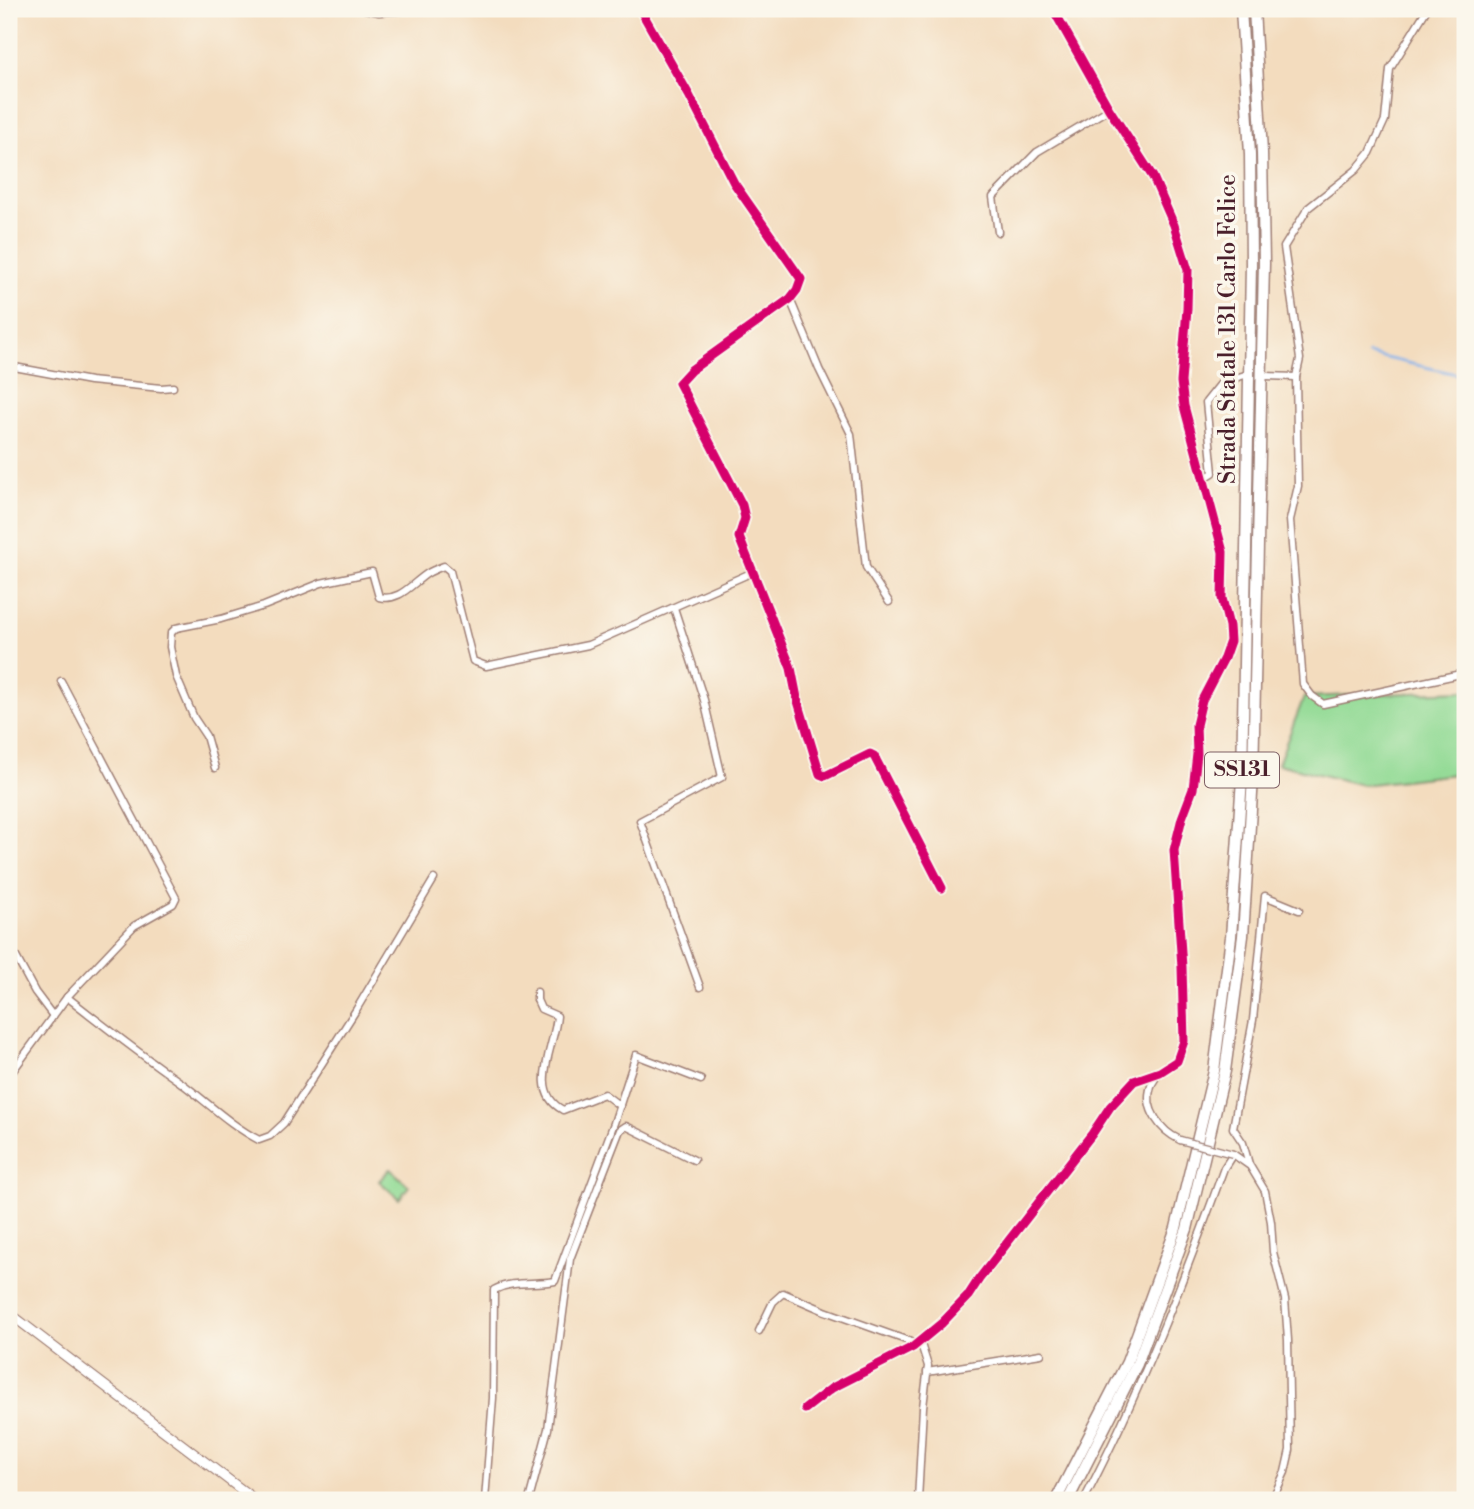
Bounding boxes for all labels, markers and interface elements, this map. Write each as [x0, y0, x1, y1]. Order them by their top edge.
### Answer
street label: Strada Statale 131 Carlo Felice [1214, 174, 1242, 484]
road number: SS131 [1205, 752, 1279, 788]

